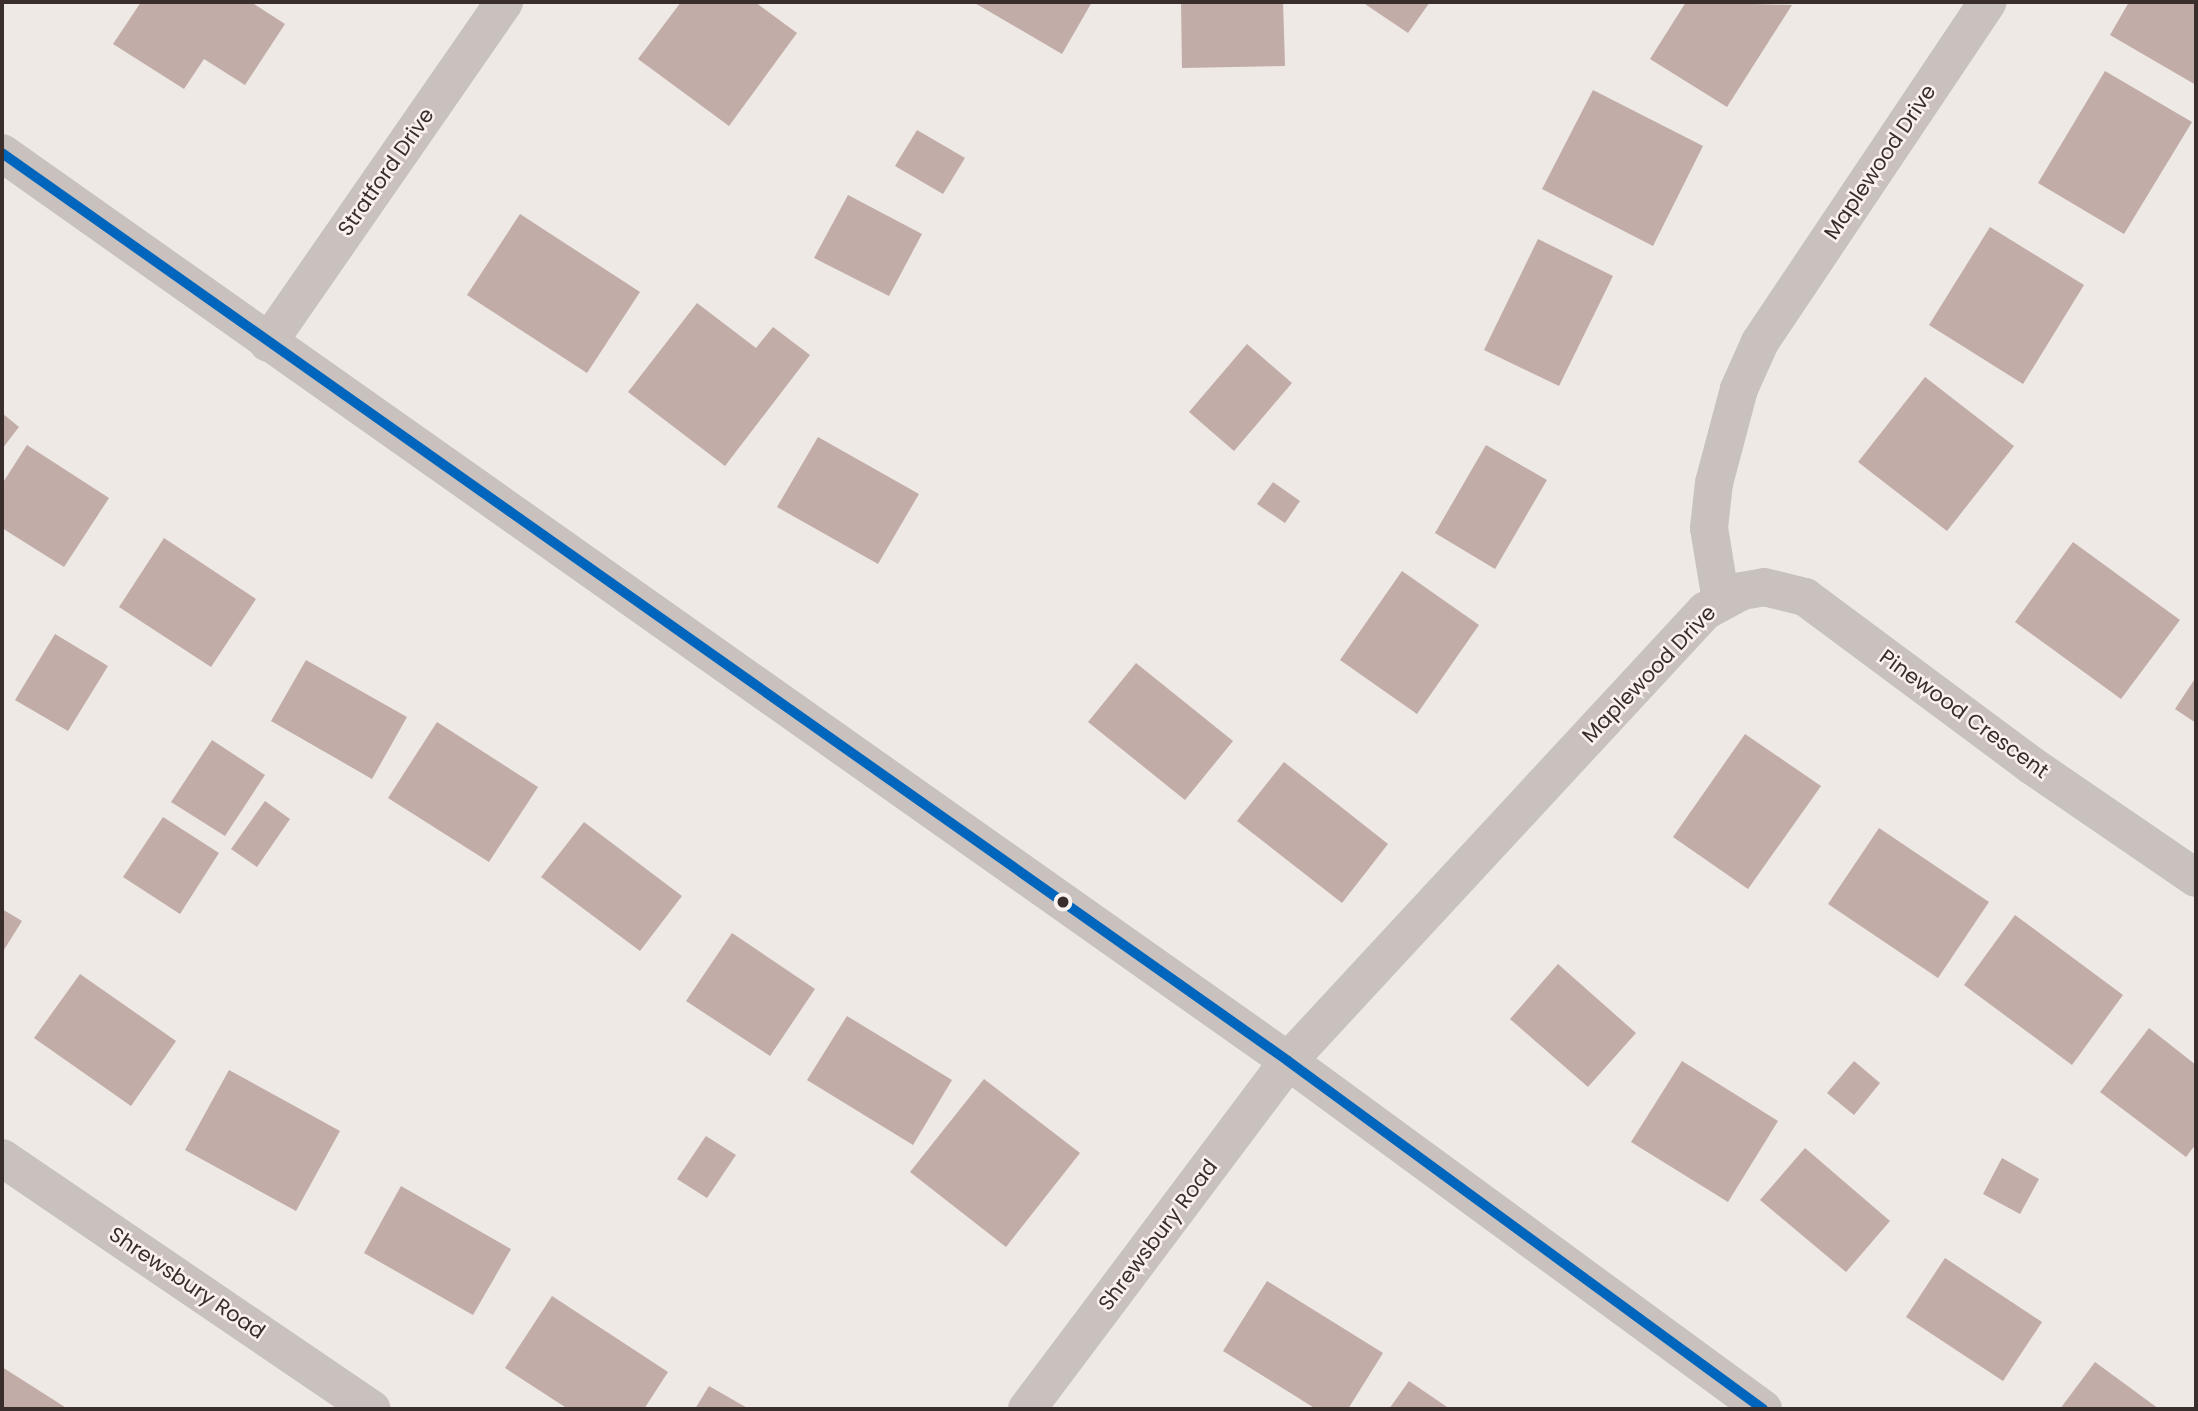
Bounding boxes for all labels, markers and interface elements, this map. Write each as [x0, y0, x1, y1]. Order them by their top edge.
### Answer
street label: Maplewood Drive [1819, 80, 1941, 244]
street label: Stratford Drive [333, 103, 439, 241]
street label: Maplewood Drive [1577, 600, 1721, 748]
street label: Pinewood Crescent [1875, 644, 2053, 784]
unlabelled marker [1056, 895, 1070, 909]
street label: Shrewsbury Road [1093, 1155, 1223, 1315]
street label: Shrewsbury Road [104, 1222, 270, 1344]

